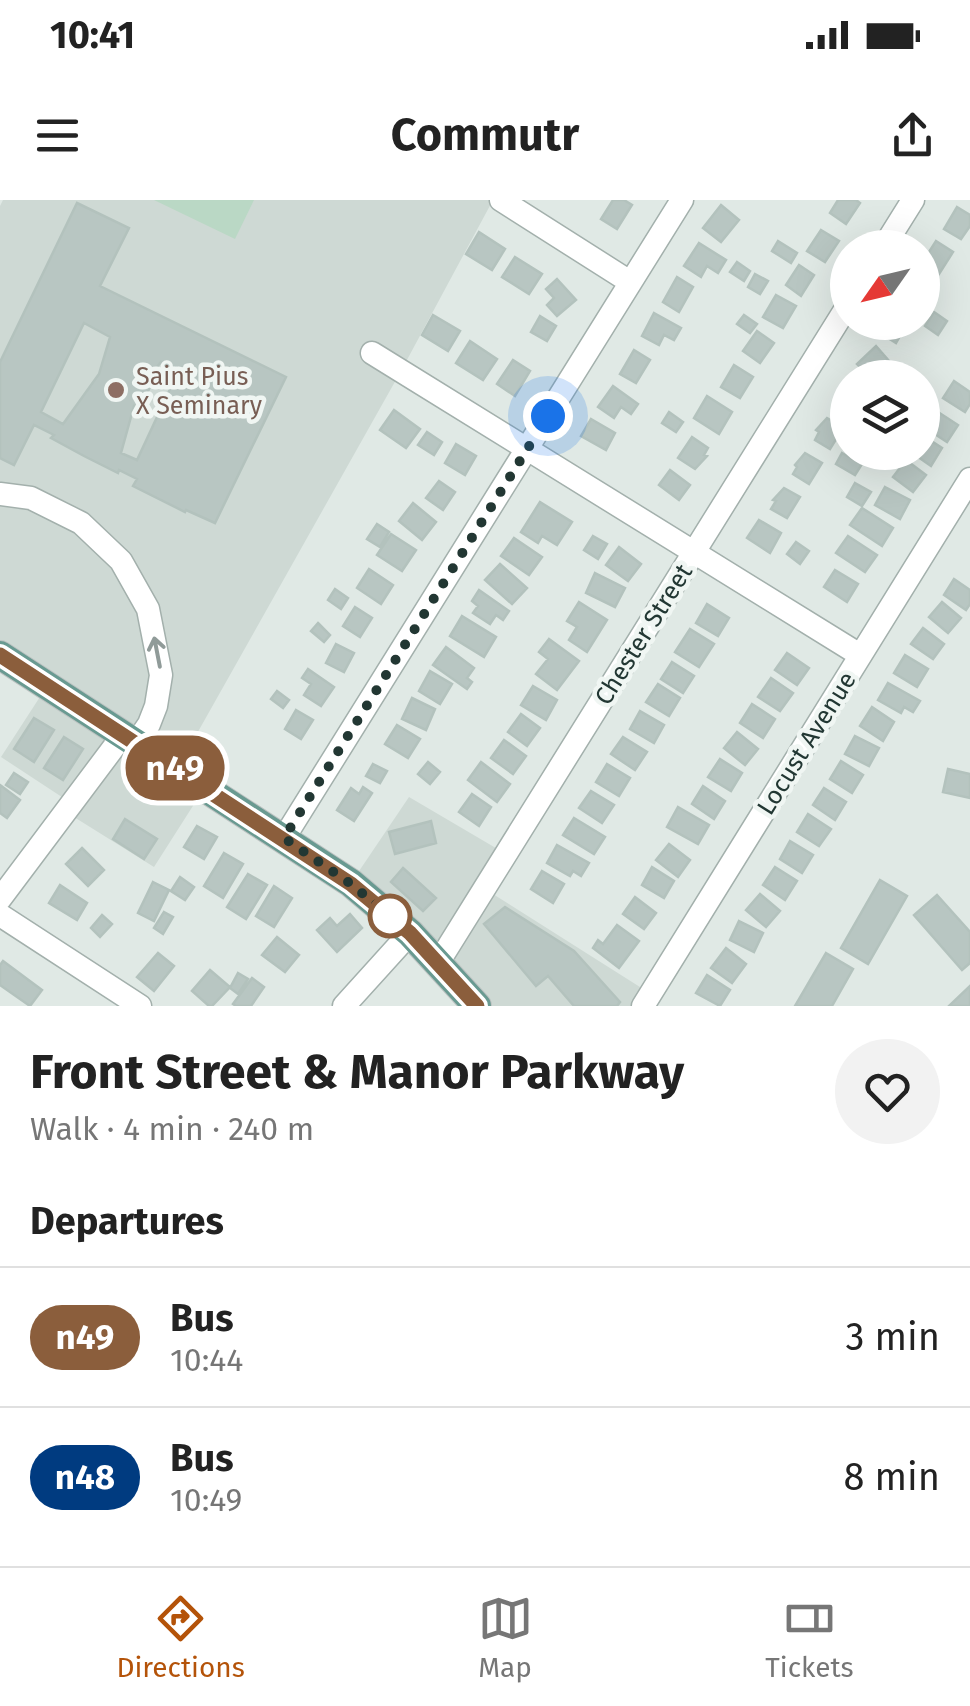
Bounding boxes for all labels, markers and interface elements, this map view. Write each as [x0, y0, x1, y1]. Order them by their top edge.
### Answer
text: 10:41 [50, 12, 135, 58]
icon: menu [30, 108, 85, 163]
text: Commutr [391, 108, 579, 162]
icon: share [885, 108, 940, 163]
north arrow [830, 230, 940, 340]
map controls [830, 230, 940, 470]
button: layers [830, 360, 940, 470]
place label: Saint Pius X Seminary [136, 362, 263, 421]
marker: Saint Pius X Seminary [105, 379, 127, 401]
your location [523, 391, 573, 441]
street label: Chester Street [589, 558, 699, 710]
one-way arrow [146, 637, 165, 669]
street label: Locust Avenue [751, 666, 863, 821]
line badge: n49 [118, 736, 232, 800]
text: n49 [146, 747, 204, 789]
unlabelled marker [369, 895, 411, 937]
button: heart [835, 1039, 940, 1144]
text: Front Street & Manor Parkway [30, 1043, 684, 1101]
text: Walk · 4 min · 240 m [30, 1110, 314, 1148]
text: Departures [30, 1198, 224, 1244]
text: Bus [170, 1295, 234, 1341]
text: 3 min [845, 1314, 940, 1360]
text: n49 [56, 1316, 114, 1358]
text: 10:44 [170, 1341, 243, 1379]
text: Bus [170, 1435, 234, 1481]
text: 8 min [843, 1454, 940, 1500]
text: n48 [55, 1456, 115, 1498]
text: 10:49 [170, 1481, 242, 1519]
tab: Directions [116, 1591, 245, 1684]
tab: Map [478, 1591, 533, 1684]
tab: Tickets [765, 1591, 854, 1684]

